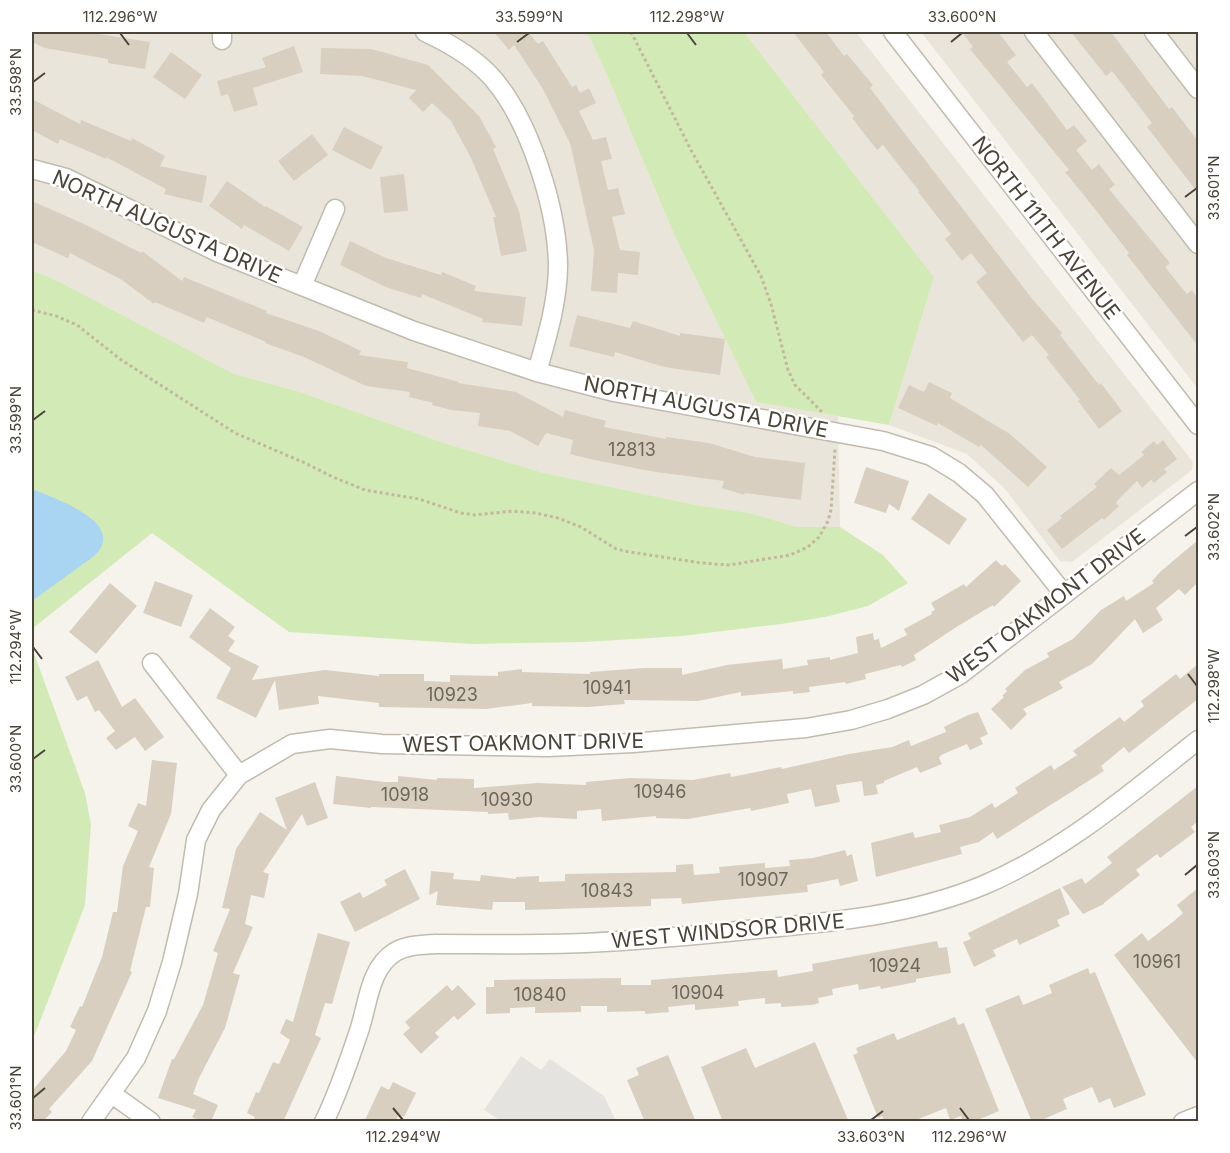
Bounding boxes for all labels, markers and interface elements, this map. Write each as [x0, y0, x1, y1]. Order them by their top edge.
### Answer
text: 112.296°W [82, 7, 158, 26]
text: 33.599°N [495, 7, 563, 26]
text: 112.298°W [650, 7, 725, 26]
text: 33.600°N [928, 7, 996, 26]
text: 33.598°N [6, 48, 25, 116]
street label: NORTH 111TH AVENUE [967, 131, 1126, 324]
text: 33.601°N [1204, 155, 1223, 221]
street label: NORTH AUGUSTA DRIVE [49, 165, 286, 289]
street label: NORTH AUGUSTA DRIVE [582, 371, 830, 442]
text: 33.599°N [6, 386, 25, 454]
house number: 12813 [608, 439, 656, 460]
text: 33.602°N [1204, 493, 1223, 561]
street label: WEST OAKMONT DRIVE [942, 523, 1150, 688]
text: 112.294°W [6, 609, 25, 685]
text: 112.298°W [1204, 648, 1223, 723]
house number: 10941 [583, 677, 631, 698]
house number: 10923 [426, 684, 478, 705]
text: 33.600°N [6, 725, 25, 793]
street label: WEST OAKMONT DRIVE [402, 728, 644, 757]
house number: 10946 [634, 781, 686, 802]
house number: 10918 [381, 784, 429, 805]
house number: 10930 [481, 789, 533, 810]
text: 33.603°N [1204, 831, 1223, 899]
house number: 10907 [737, 869, 789, 890]
house number: 10843 [581, 880, 633, 901]
street label: WEST WINDSOR DRIVE [610, 908, 846, 953]
house number: 10961 [1133, 951, 1181, 972]
house number: 10924 [869, 955, 921, 976]
house number: 10904 [672, 982, 724, 1003]
house number: 10840 [514, 984, 566, 1005]
text: 33.601°N [6, 1065, 25, 1131]
text: 112.294°W [365, 1127, 441, 1146]
text: 33.603°N [837, 1127, 905, 1146]
text: 112.296°W [931, 1127, 1007, 1146]

